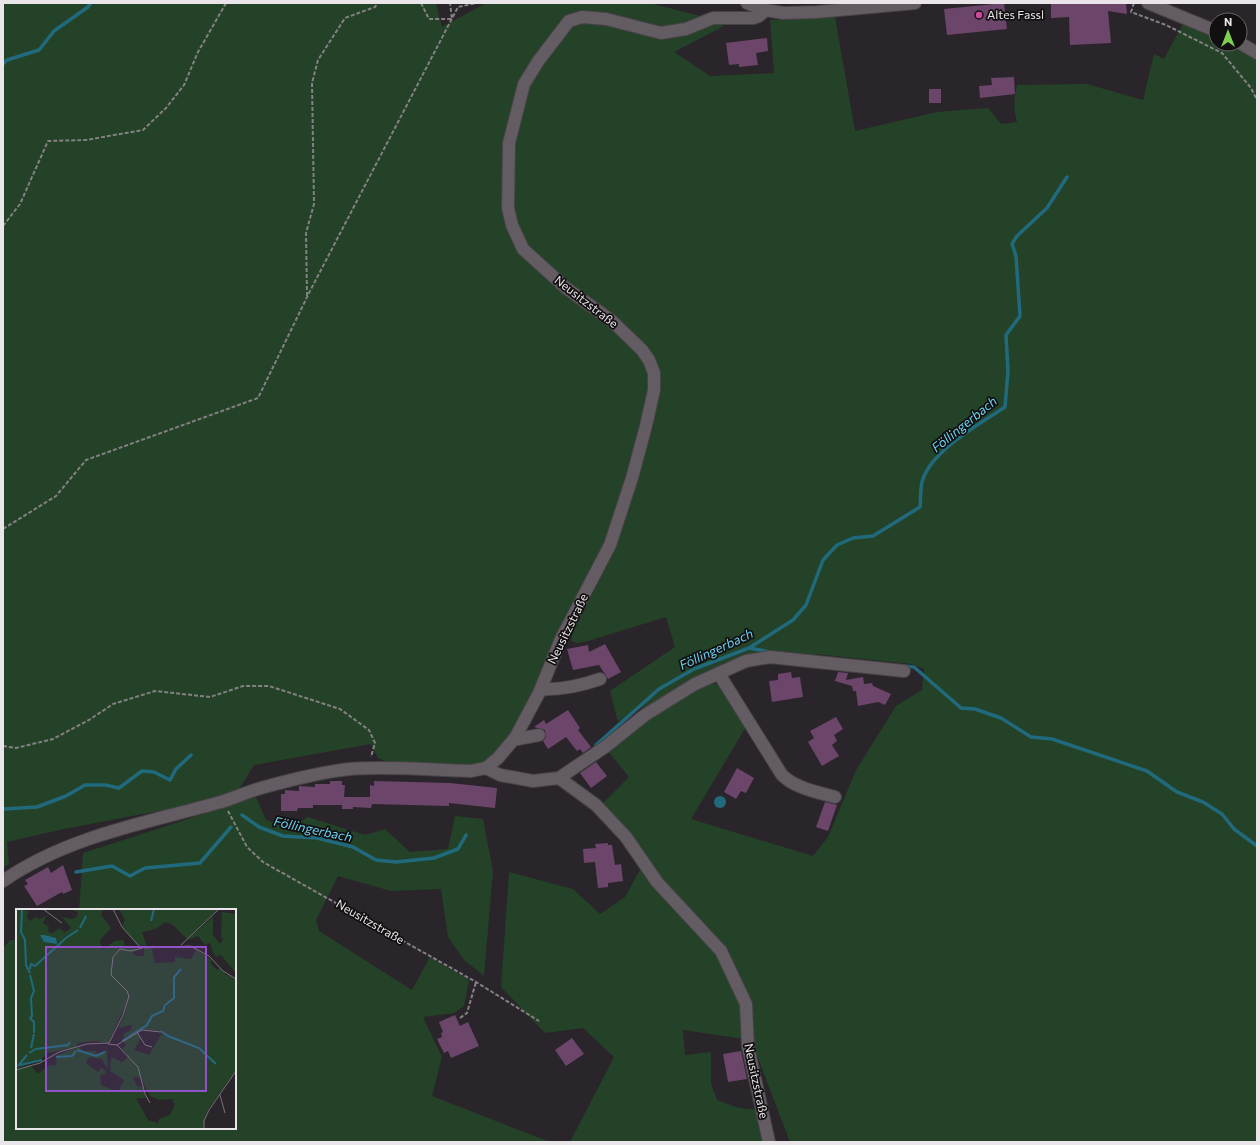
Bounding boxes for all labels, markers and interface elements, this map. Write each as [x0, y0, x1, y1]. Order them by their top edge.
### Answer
place label: Altes Fassl [987, 7, 1044, 21]
marker: Altes Fassl [974, 10, 984, 20]
north arrow [1208, 12, 1248, 52]
text: N [1224, 15, 1232, 28]
street label: Neusitzstraße [552, 272, 621, 330]
water label: Föllingerbach [928, 393, 1000, 455]
street label: Neusitzstraße [544, 591, 590, 666]
water label: Föllingerbach [677, 625, 755, 673]
water label: Föllingerbach [272, 813, 354, 845]
street label: Neusitzstraße [334, 896, 407, 946]
inset map [16, 909, 236, 1129]
street label: Neusitzstraße [742, 1042, 772, 1120]

